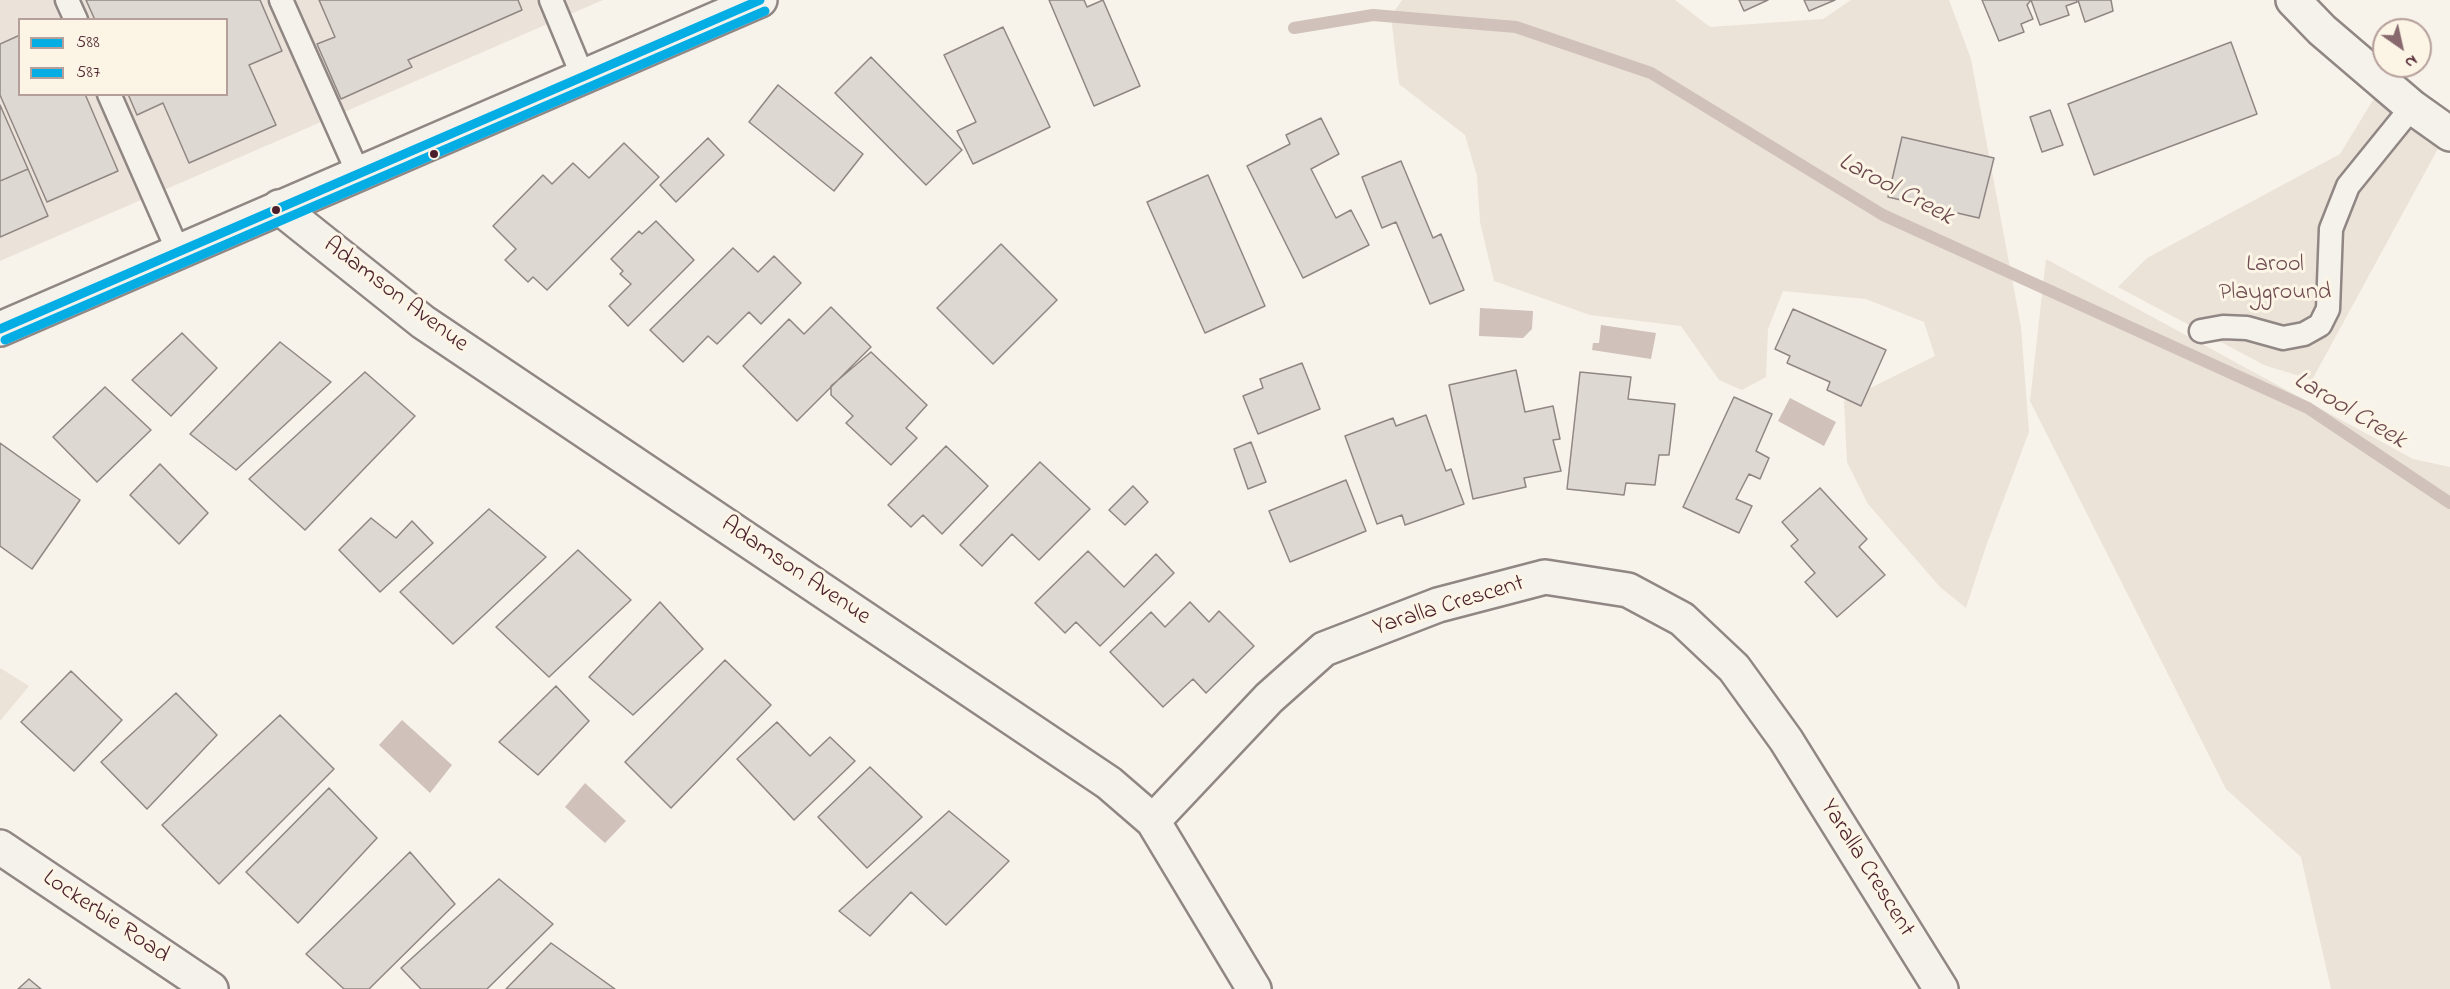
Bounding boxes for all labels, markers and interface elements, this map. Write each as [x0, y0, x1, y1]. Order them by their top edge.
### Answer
legend [18, 18, 228, 96]
north arrow [2372, 18, 2432, 78]
text: 588 [76, 30, 100, 56]
text: N [2400, 48, 2422, 74]
text: 587 [76, 60, 100, 86]
unlabelled marker [428, 148, 440, 160]
water label: Larool Creek [1832, 148, 1958, 234]
unlabelled marker [270, 204, 282, 216]
street label: Adamson Avenue [317, 232, 473, 360]
park label: Larool Playground [2219, 252, 2331, 308]
water label: Larool Creek [2287, 366, 2411, 458]
street label: Adamson Avenue [715, 511, 875, 633]
street label: Yaralla Crescent [1370, 570, 1528, 644]
street label: Yaralla Crescent [1812, 795, 1920, 943]
street label: Lockerbie Road [36, 865, 174, 971]

